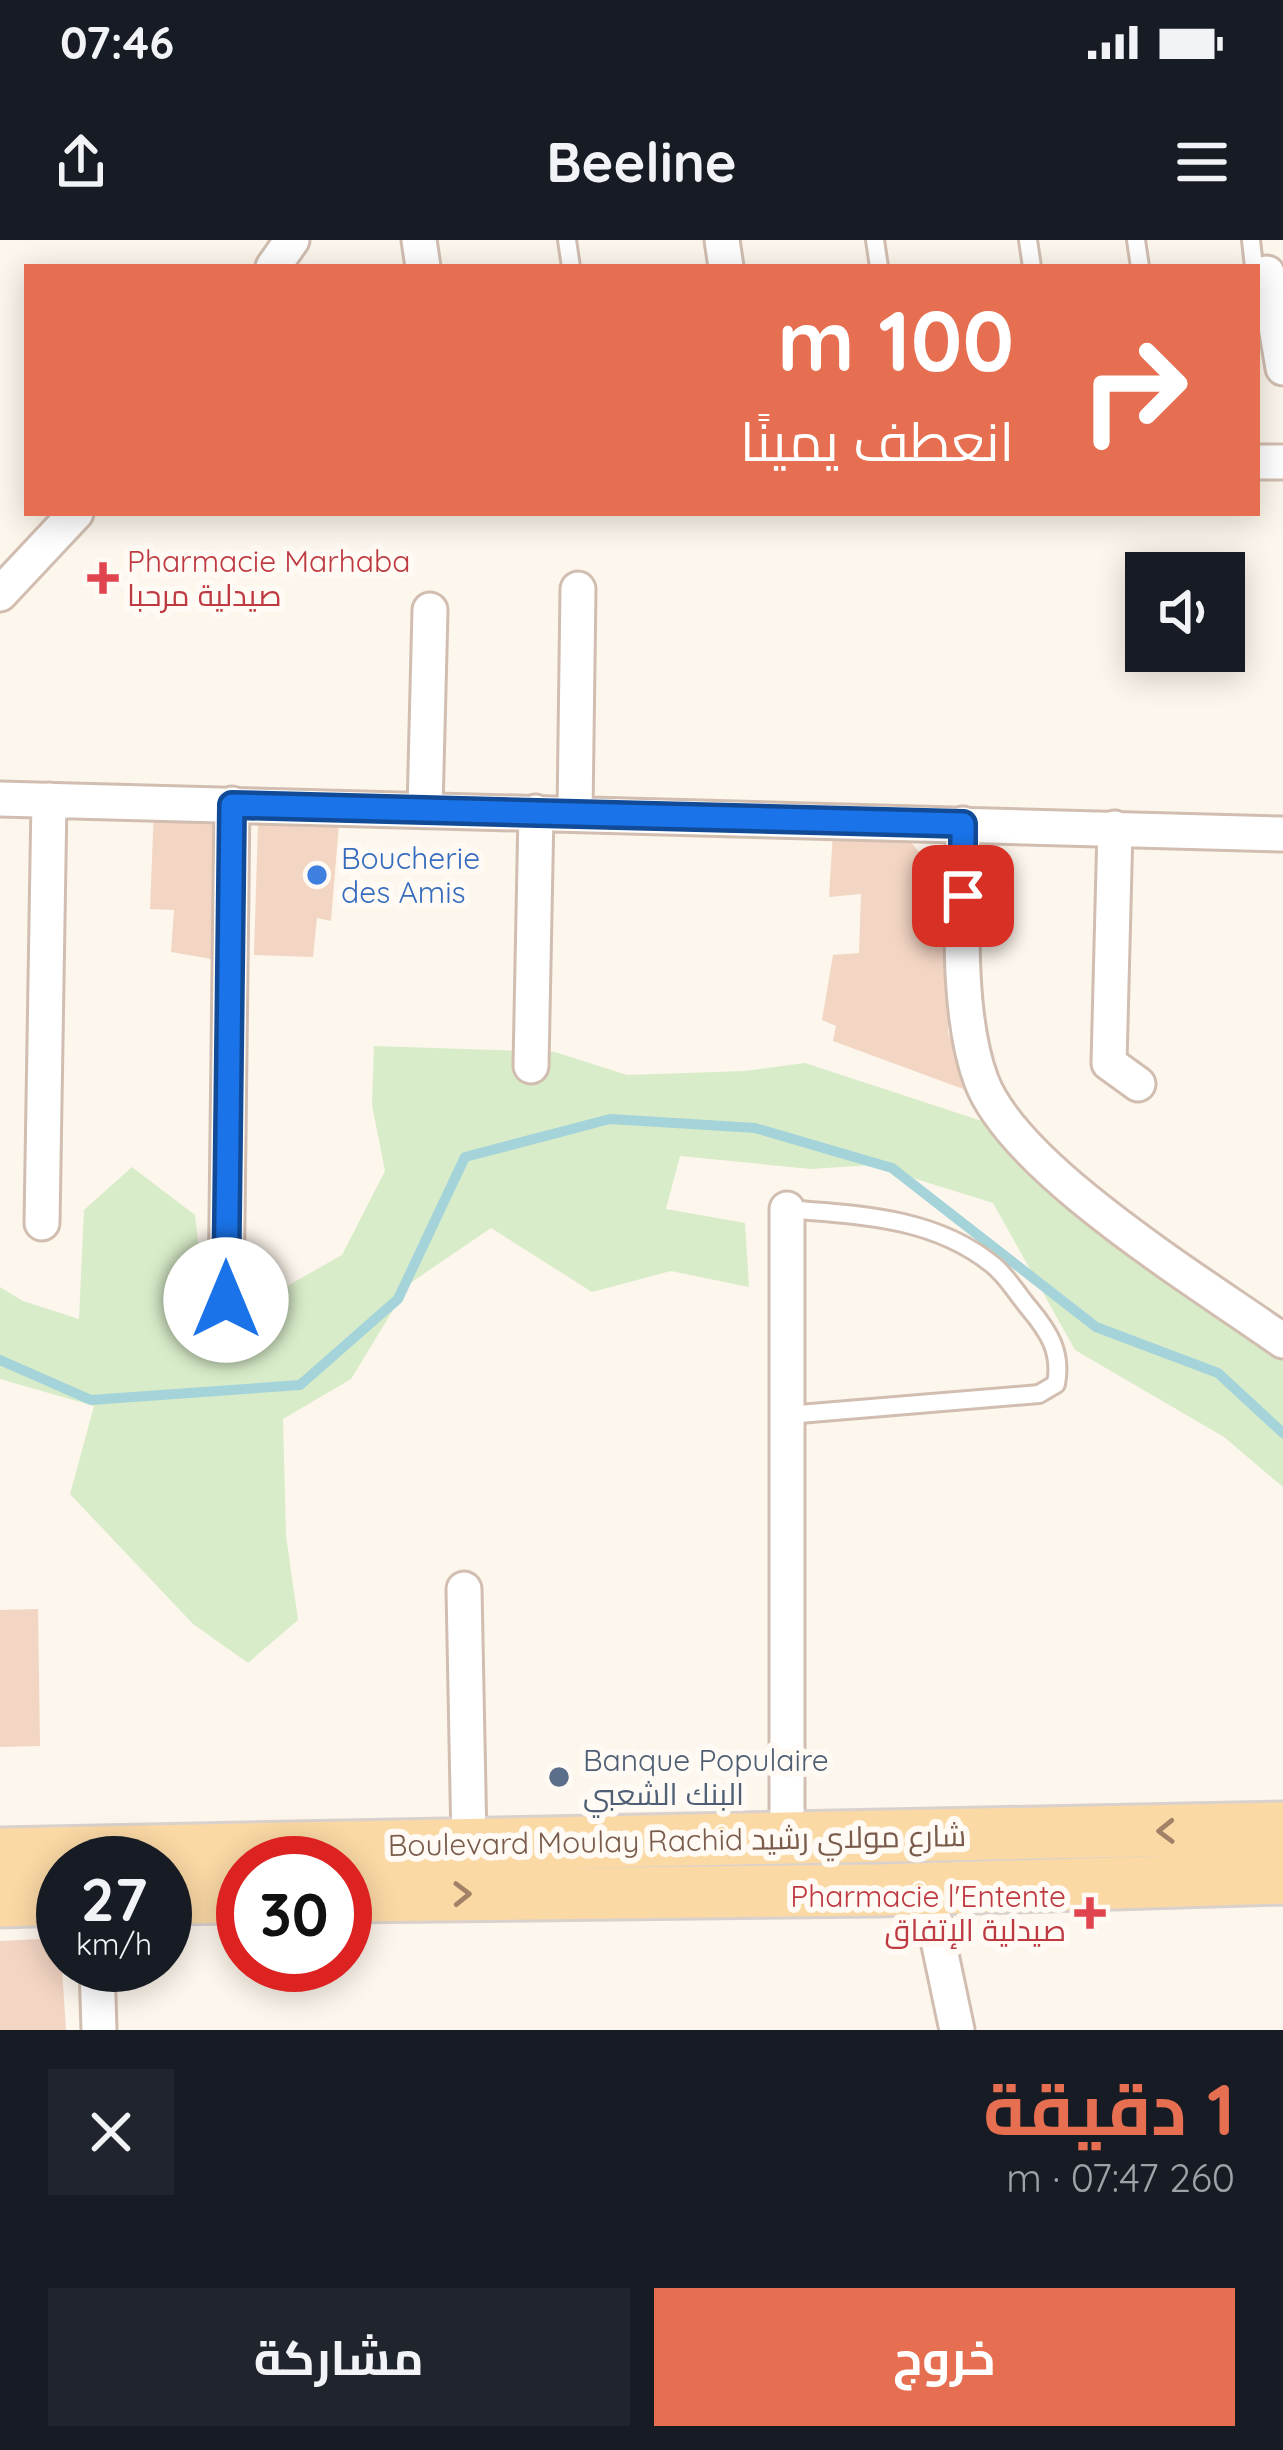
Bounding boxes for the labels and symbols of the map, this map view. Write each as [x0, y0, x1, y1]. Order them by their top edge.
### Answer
place label: Pharmacie Marhaba صيدلية مرحبا [127, 542, 410, 614]
marker: Pharmacie Marhaba صيدلية مرحبا [90, 565, 116, 591]
place label: Boucherie des Amis [341, 839, 480, 911]
pin [912, 845, 1014, 947]
marker: Boucherie des Amis [304, 862, 330, 888]
position arrow [163, 1237, 289, 1363]
place label: Banque Populaire البنك الشعبي [583, 1741, 829, 1818]
marker: Banque Populaire البنك الشعبي [546, 1764, 572, 1790]
street label: Boulevard Moulay Rachid شارع مولاي رشيد [388, 1816, 967, 1869]
one-way arrow [1156, 1817, 1175, 1843]
speed limit sign: 30 [216, 1836, 372, 1992]
place label: Pharmacie l'Entente صيدلية الإتفاق [790, 1877, 1066, 1949]
one-way arrow [453, 1882, 472, 1908]
marker: Pharmacie l'Entente صيدلية الإتفاق [1077, 1900, 1103, 1926]

